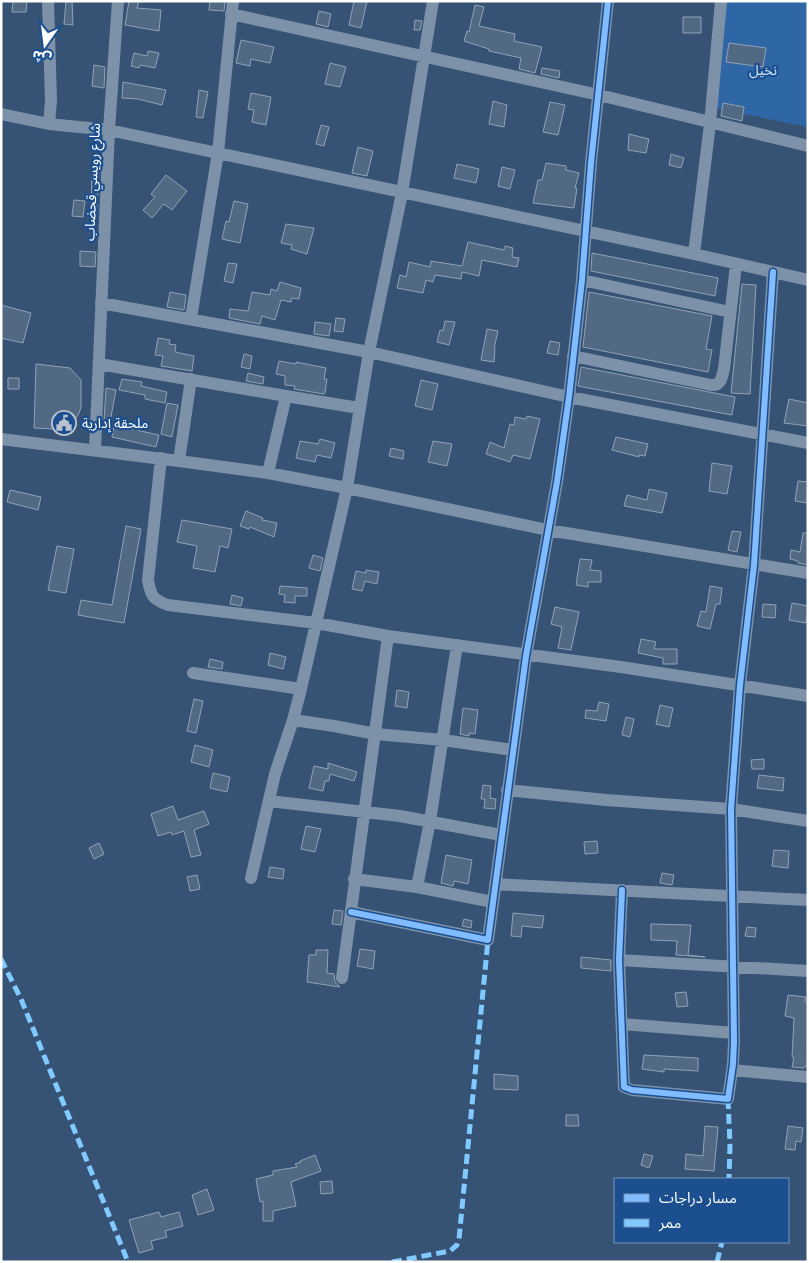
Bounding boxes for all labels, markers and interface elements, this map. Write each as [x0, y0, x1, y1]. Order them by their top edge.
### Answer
north arrow [20, 20, 70, 70]
text: ش [31, 48, 53, 68]
park label: نخيل [749, 62, 777, 79]
street label: شارع رويسي قحضاب [81, 123, 106, 241]
public building icon: ملحقة إدارية [51, 410, 77, 436]
place label: ملحقة إدارية [82, 415, 148, 433]
legend [614, 1178, 789, 1243]
text: مسار دراجات [659, 1189, 737, 1207]
text: ممر [658, 1214, 682, 1232]

